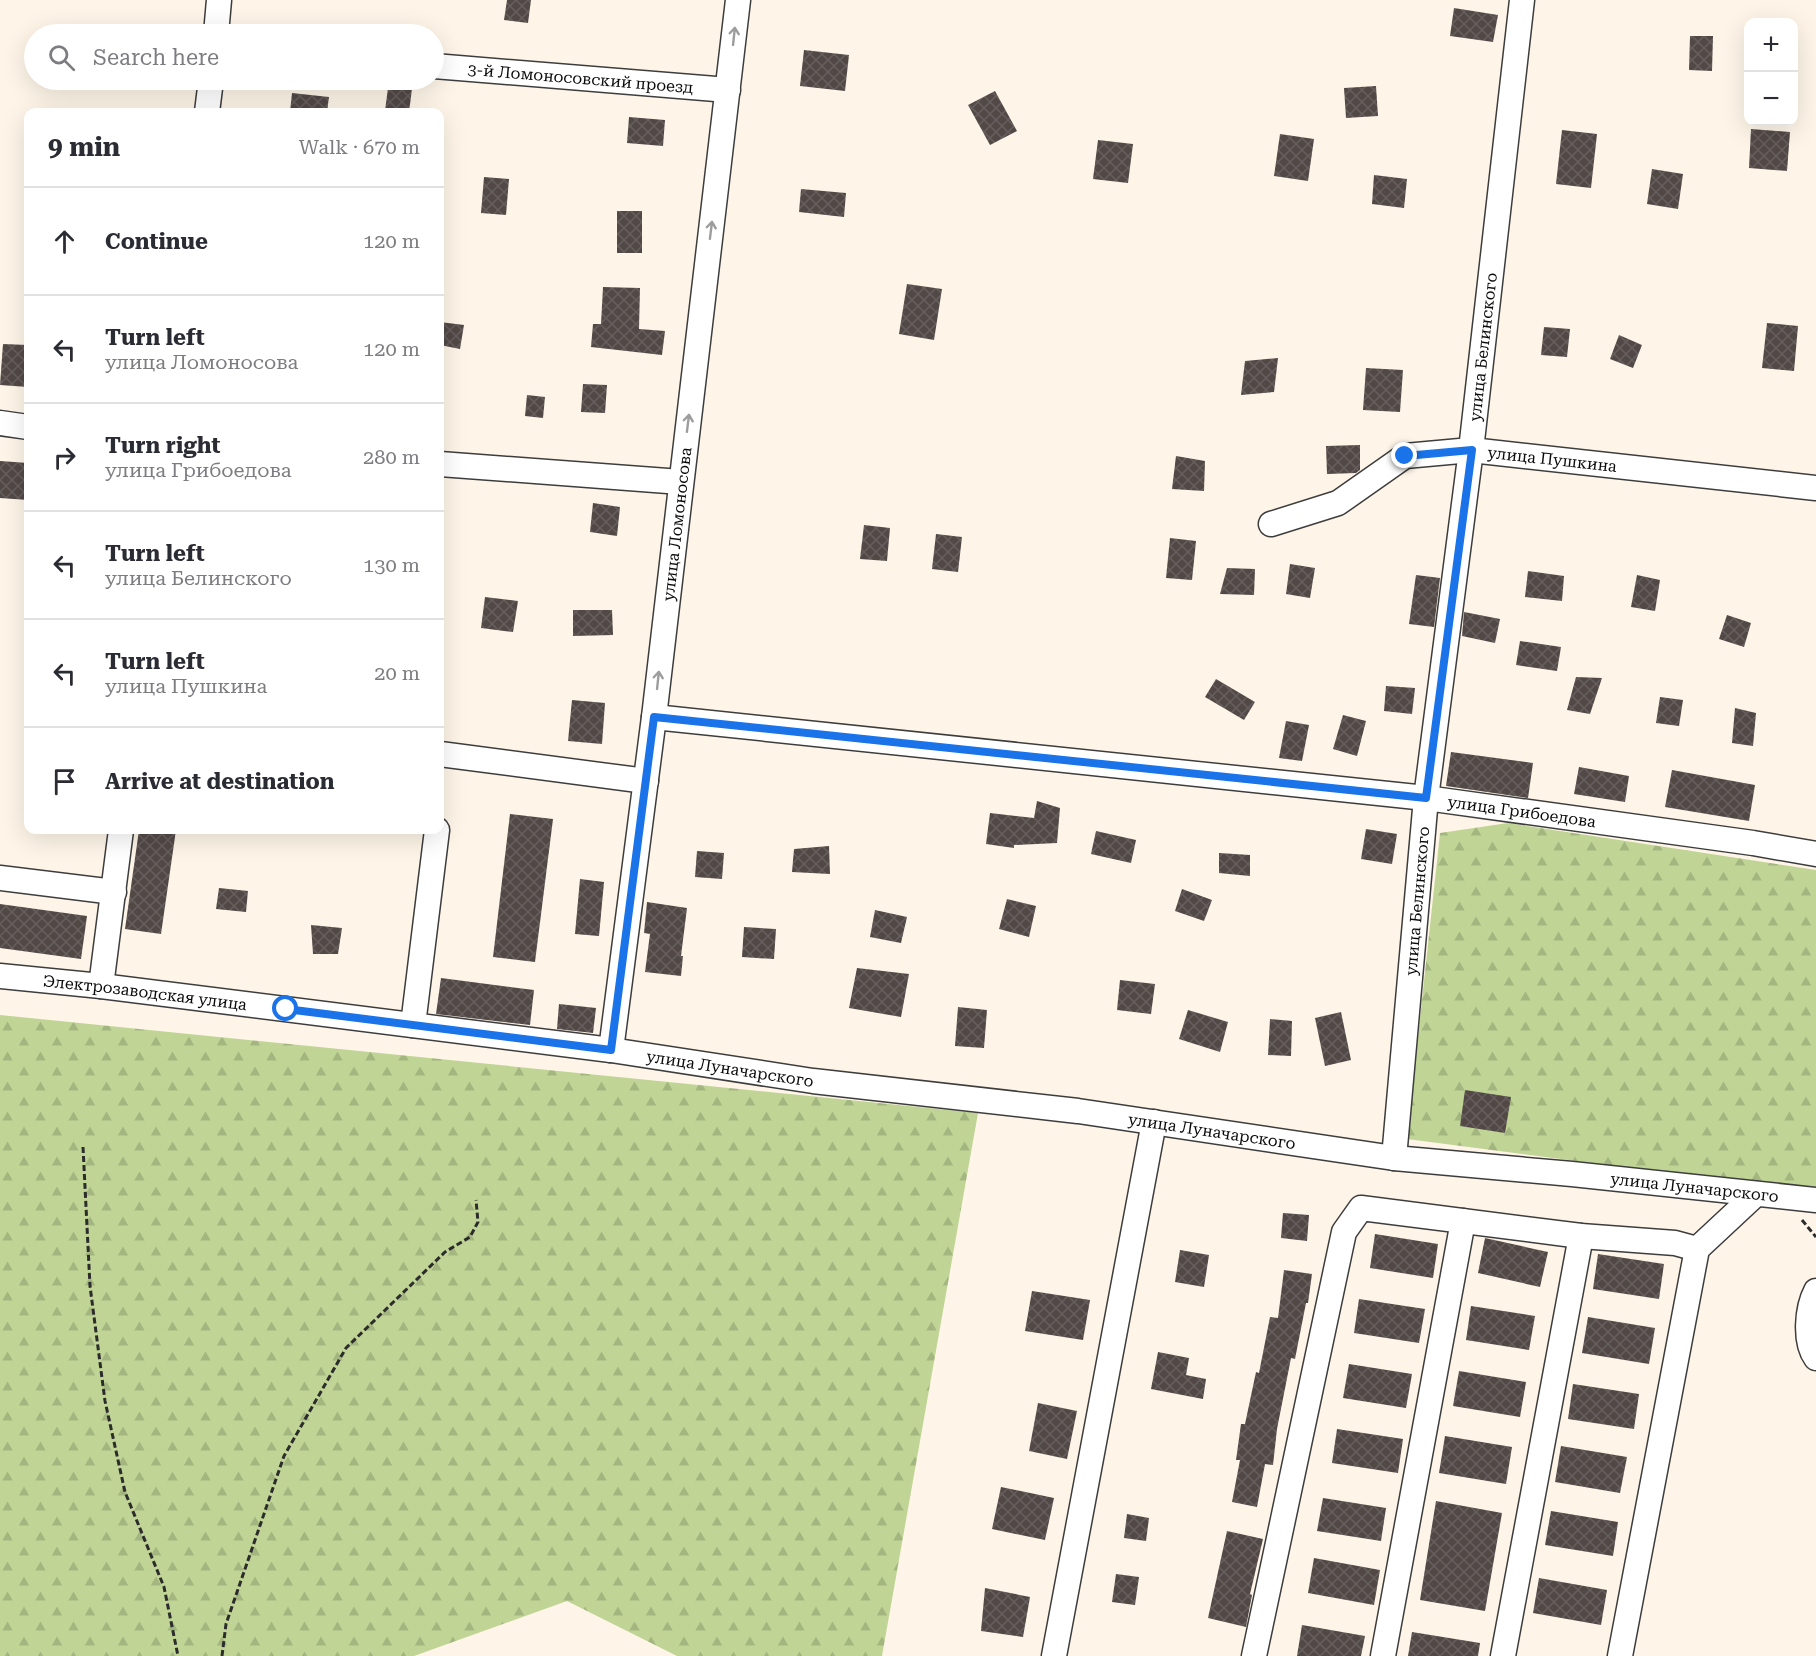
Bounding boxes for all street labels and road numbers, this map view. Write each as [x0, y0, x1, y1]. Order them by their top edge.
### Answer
street label: 3-й Ломоносовский проезд [467, 60, 694, 97]
street label: улица Белинского [1465, 271, 1501, 422]
street label: улица Пушкина [1486, 443, 1618, 476]
street label: улица Ломоносова [659, 446, 696, 602]
street label: улица Грибоедова [1446, 792, 1597, 831]
street label: улица Белинского [1401, 826, 1433, 976]
street label: Электрозаводская улица [42, 971, 248, 1014]
street label: улица Луначарского [645, 1047, 815, 1091]
street label: улица Луначарского [1127, 1110, 1297, 1153]
street label: улица Луначарского [1609, 1169, 1780, 1206]

